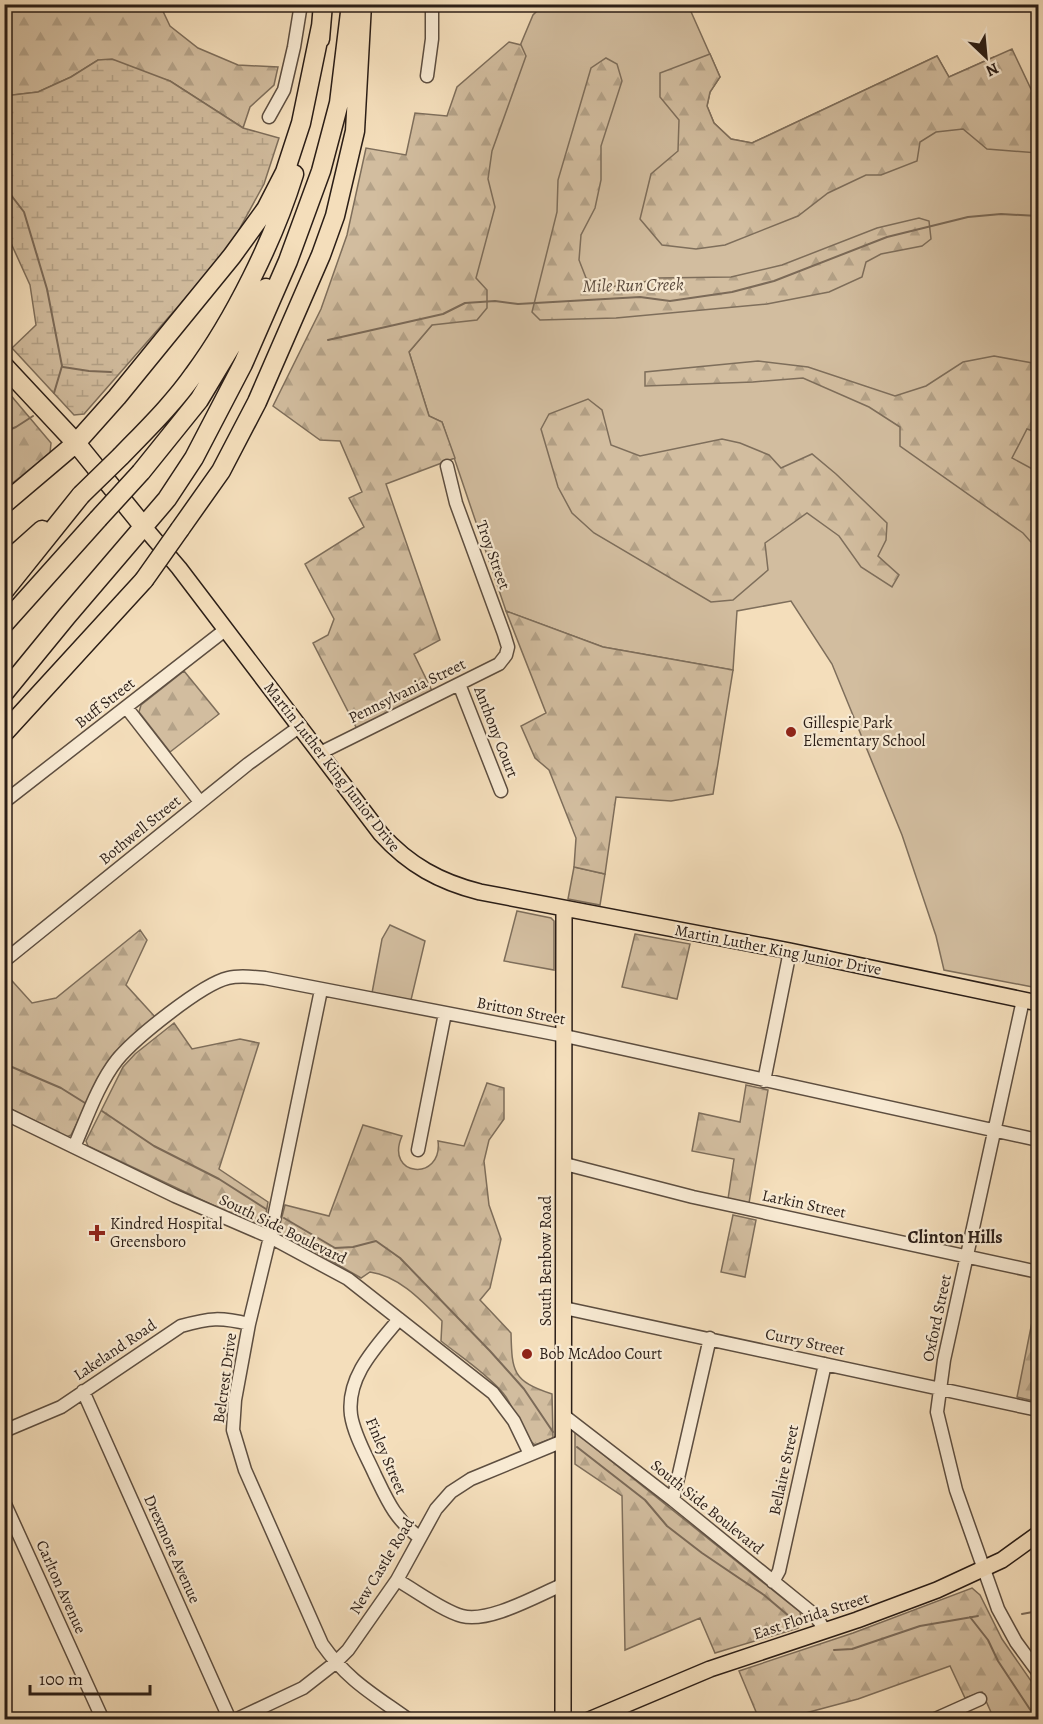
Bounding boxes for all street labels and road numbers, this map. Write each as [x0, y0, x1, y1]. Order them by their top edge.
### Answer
street label: Troy Street [470, 518, 516, 592]
street label: Pennsylvania Street [345, 653, 469, 729]
street label: Buff Street [70, 673, 140, 733]
street label: Martin Luther King Junior Drive [259, 677, 405, 857]
street label: Anthony Court [468, 682, 523, 781]
street label: Bothwell Street [94, 790, 186, 870]
street label: Martin Luther King Junior Drive [673, 919, 883, 981]
street label: Britton Street [475, 992, 567, 1030]
street label: Larkin Street [760, 1184, 848, 1224]
street label: South Side Boulevard [215, 1189, 351, 1270]
street label: South Benbow Road [535, 1195, 557, 1326]
street label: Oxford Street [917, 1272, 957, 1364]
street label: Lakeland Road [69, 1314, 161, 1386]
street label: Curry Street [763, 1323, 847, 1361]
street label: Belcrest Drive [208, 1331, 242, 1425]
street label: Finley Street [360, 1414, 412, 1498]
street label: Bellaire Street [764, 1423, 804, 1517]
street label: South Side Boulevard [646, 1455, 768, 1560]
street label: Drexmore Avenue [138, 1491, 206, 1607]
street label: New Castle Road [344, 1513, 420, 1619]
street label: Carlton Avenue [31, 1537, 91, 1637]
street label: East Florida Street [750, 1587, 872, 1645]

